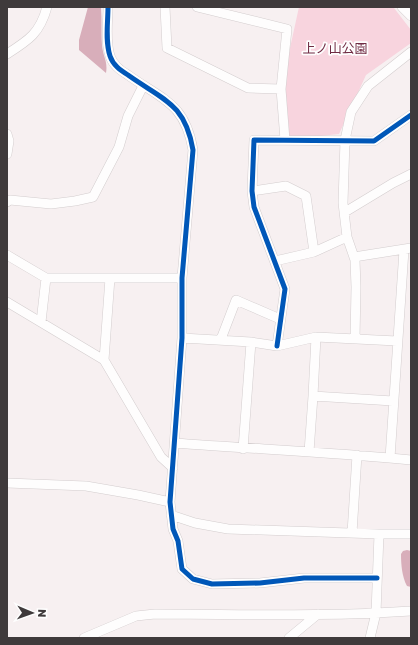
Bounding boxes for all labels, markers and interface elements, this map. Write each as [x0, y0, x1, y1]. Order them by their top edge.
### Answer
park label: 上ノ山公園 [302, 40, 368, 56]
north arrow [12, 593, 52, 633]
text: N [36, 609, 49, 618]

